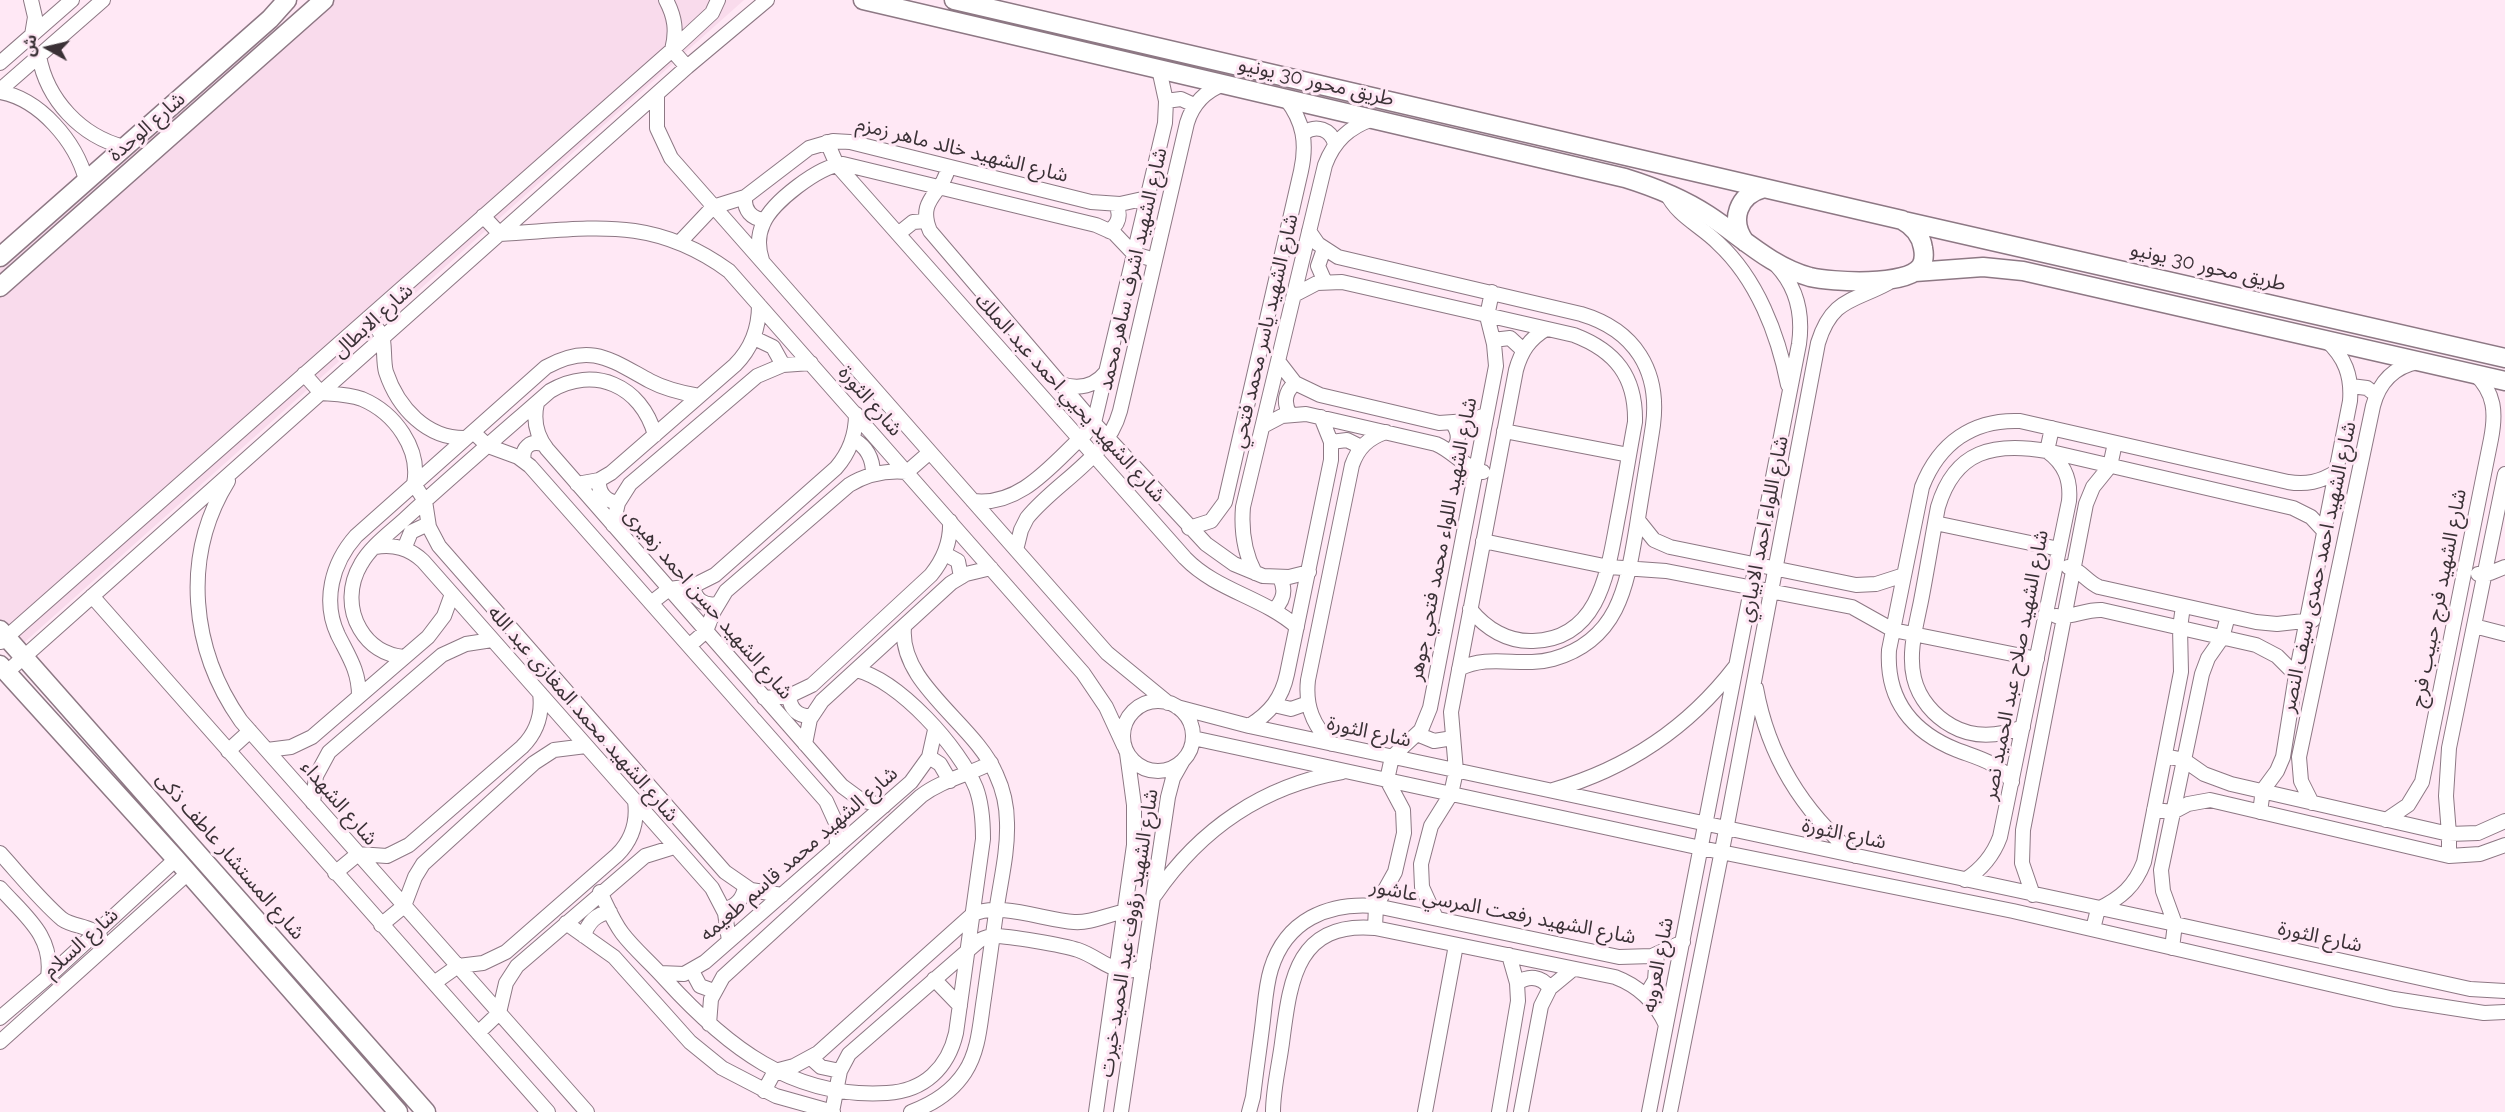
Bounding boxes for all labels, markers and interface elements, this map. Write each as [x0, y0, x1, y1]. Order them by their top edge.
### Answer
north arrow [18, 18, 78, 78]
text: ش [19, 33, 41, 58]
street label: طريق محور 30 يونيو [1236, 52, 1396, 112]
street label: شارع الوحدة [104, 87, 190, 167]
street label: شارع الشهيد خالد ماهر زمزم [854, 112, 1070, 188]
street label: شارع الشهيد اشرف ساهر محمد [1093, 145, 1173, 393]
street label: شارع الشهيد ياسر محمد فتحي [1226, 212, 1304, 450]
street label: طريق محور 30 يونيو [2128, 237, 2288, 297]
street label: شارع الابطال [328, 279, 418, 363]
street label: شارع الشهيد يحيي احمد عبد الملك [970, 289, 1170, 507]
street label: شارع الثورة [833, 361, 907, 441]
street label: شارع الشهيد اللواء محمد فتحي جوهر [1404, 395, 1482, 683]
street label: شارع الشهيد احمد حمدى سيف النصر [2276, 420, 2362, 714]
street label: شارع اللواء احمد الابياري [1734, 434, 1794, 624]
street label: شارع الشهيد فرج حبيب فرج [2406, 487, 2472, 709]
street label: شارع الشهيد حسن احمد زهيرى [618, 504, 798, 704]
street label: شارع الشهيد صلاح عبد الحميد نصر [1978, 528, 2054, 802]
street label: شارع الشهيد محمد المغازى عبد الله [483, 601, 683, 827]
street label: شارع الثورة [1325, 711, 1413, 753]
street label: شارع الشهداء [296, 756, 382, 850]
street label: شارع الشهيد محمد قاسم طعيمه [695, 761, 903, 947]
street label: شارع المستشار عاطف ذكى [151, 767, 309, 945]
street label: شارع الشهيد رؤوف عبد الحميد خيرت [1094, 787, 1164, 1079]
street label: شارع الثورة [1800, 813, 1888, 855]
street label: شارع الشهيد رفعت المرسي عاشور [1368, 874, 1638, 950]
street label: شارع السلام [39, 903, 123, 983]
street label: شارع العروبه [1637, 915, 1679, 1015]
street label: شارع الثورة [2276, 916, 2364, 958]

